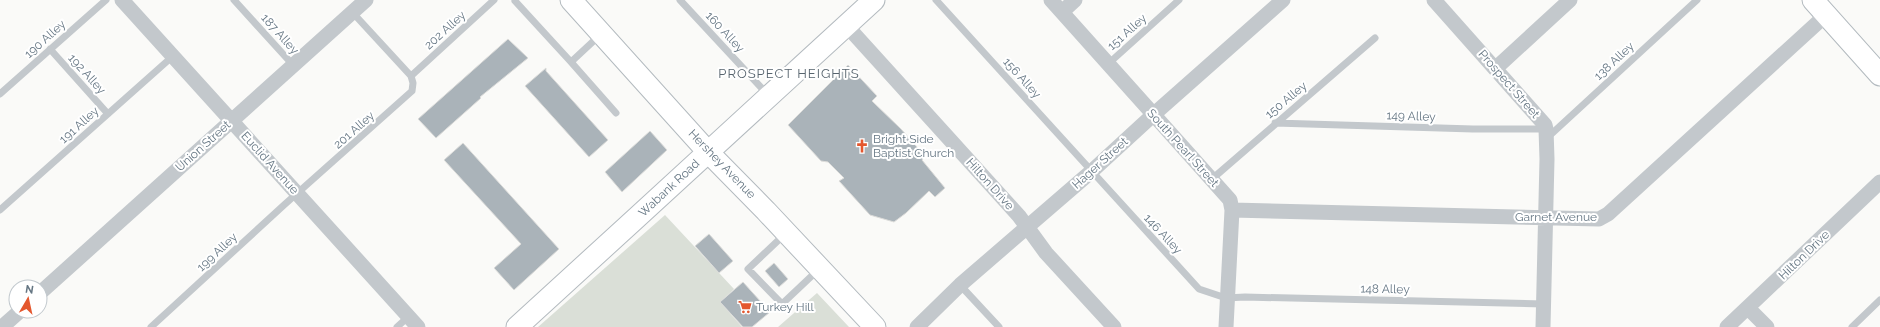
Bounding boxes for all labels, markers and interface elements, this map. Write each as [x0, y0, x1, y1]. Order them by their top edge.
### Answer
street label: 202 Alley [422, 8, 469, 52]
street label: 160 Alley [703, 9, 748, 56]
street label: 187 Alley [258, 11, 302, 57]
street label: 151 Alley [1105, 11, 1150, 53]
street label: 190 Alley [22, 17, 69, 61]
street label: 138 Alley [1591, 39, 1637, 83]
street label: Prospect Street [1476, 47, 1542, 121]
street label: 192 Alley [65, 51, 109, 97]
street label: 156 Alley [1000, 55, 1044, 101]
district label: PROSPECT HEIGHTS [718, 66, 860, 81]
street label: 150 Alley [1262, 78, 1310, 121]
street label: 191 Alley [56, 103, 102, 146]
street label: South Pearl Street [1144, 106, 1222, 190]
street label: 201 Alley [331, 108, 378, 151]
street label: 149 Alley [1386, 108, 1436, 124]
street label: Union Street [173, 118, 233, 174]
street label: Hershey Avenue [685, 127, 759, 201]
street label: Euclid Avenue [238, 129, 302, 197]
place label: Bright Side Baptist Church [873, 132, 954, 160]
street label: Hager Street [1069, 134, 1131, 192]
church icon: Bright Side Baptist Church [854, 138, 870, 154]
street label: Hilton Drive [963, 155, 1017, 213]
street label: Wabank Road [636, 156, 702, 220]
street label: Garnet Avenue [1515, 210, 1597, 224]
street label: 146 Alley [1141, 211, 1185, 257]
street label: Hilton Drive [1776, 228, 1832, 282]
street label: 199 Alley [194, 230, 240, 274]
north arrow [8, 279, 48, 319]
street label: 148 Alley [1360, 282, 1410, 296]
text: N [24, 283, 35, 297]
supermarket icon: Turkey Hill [737, 299, 753, 315]
place label: Turkey Hill [756, 300, 815, 314]

